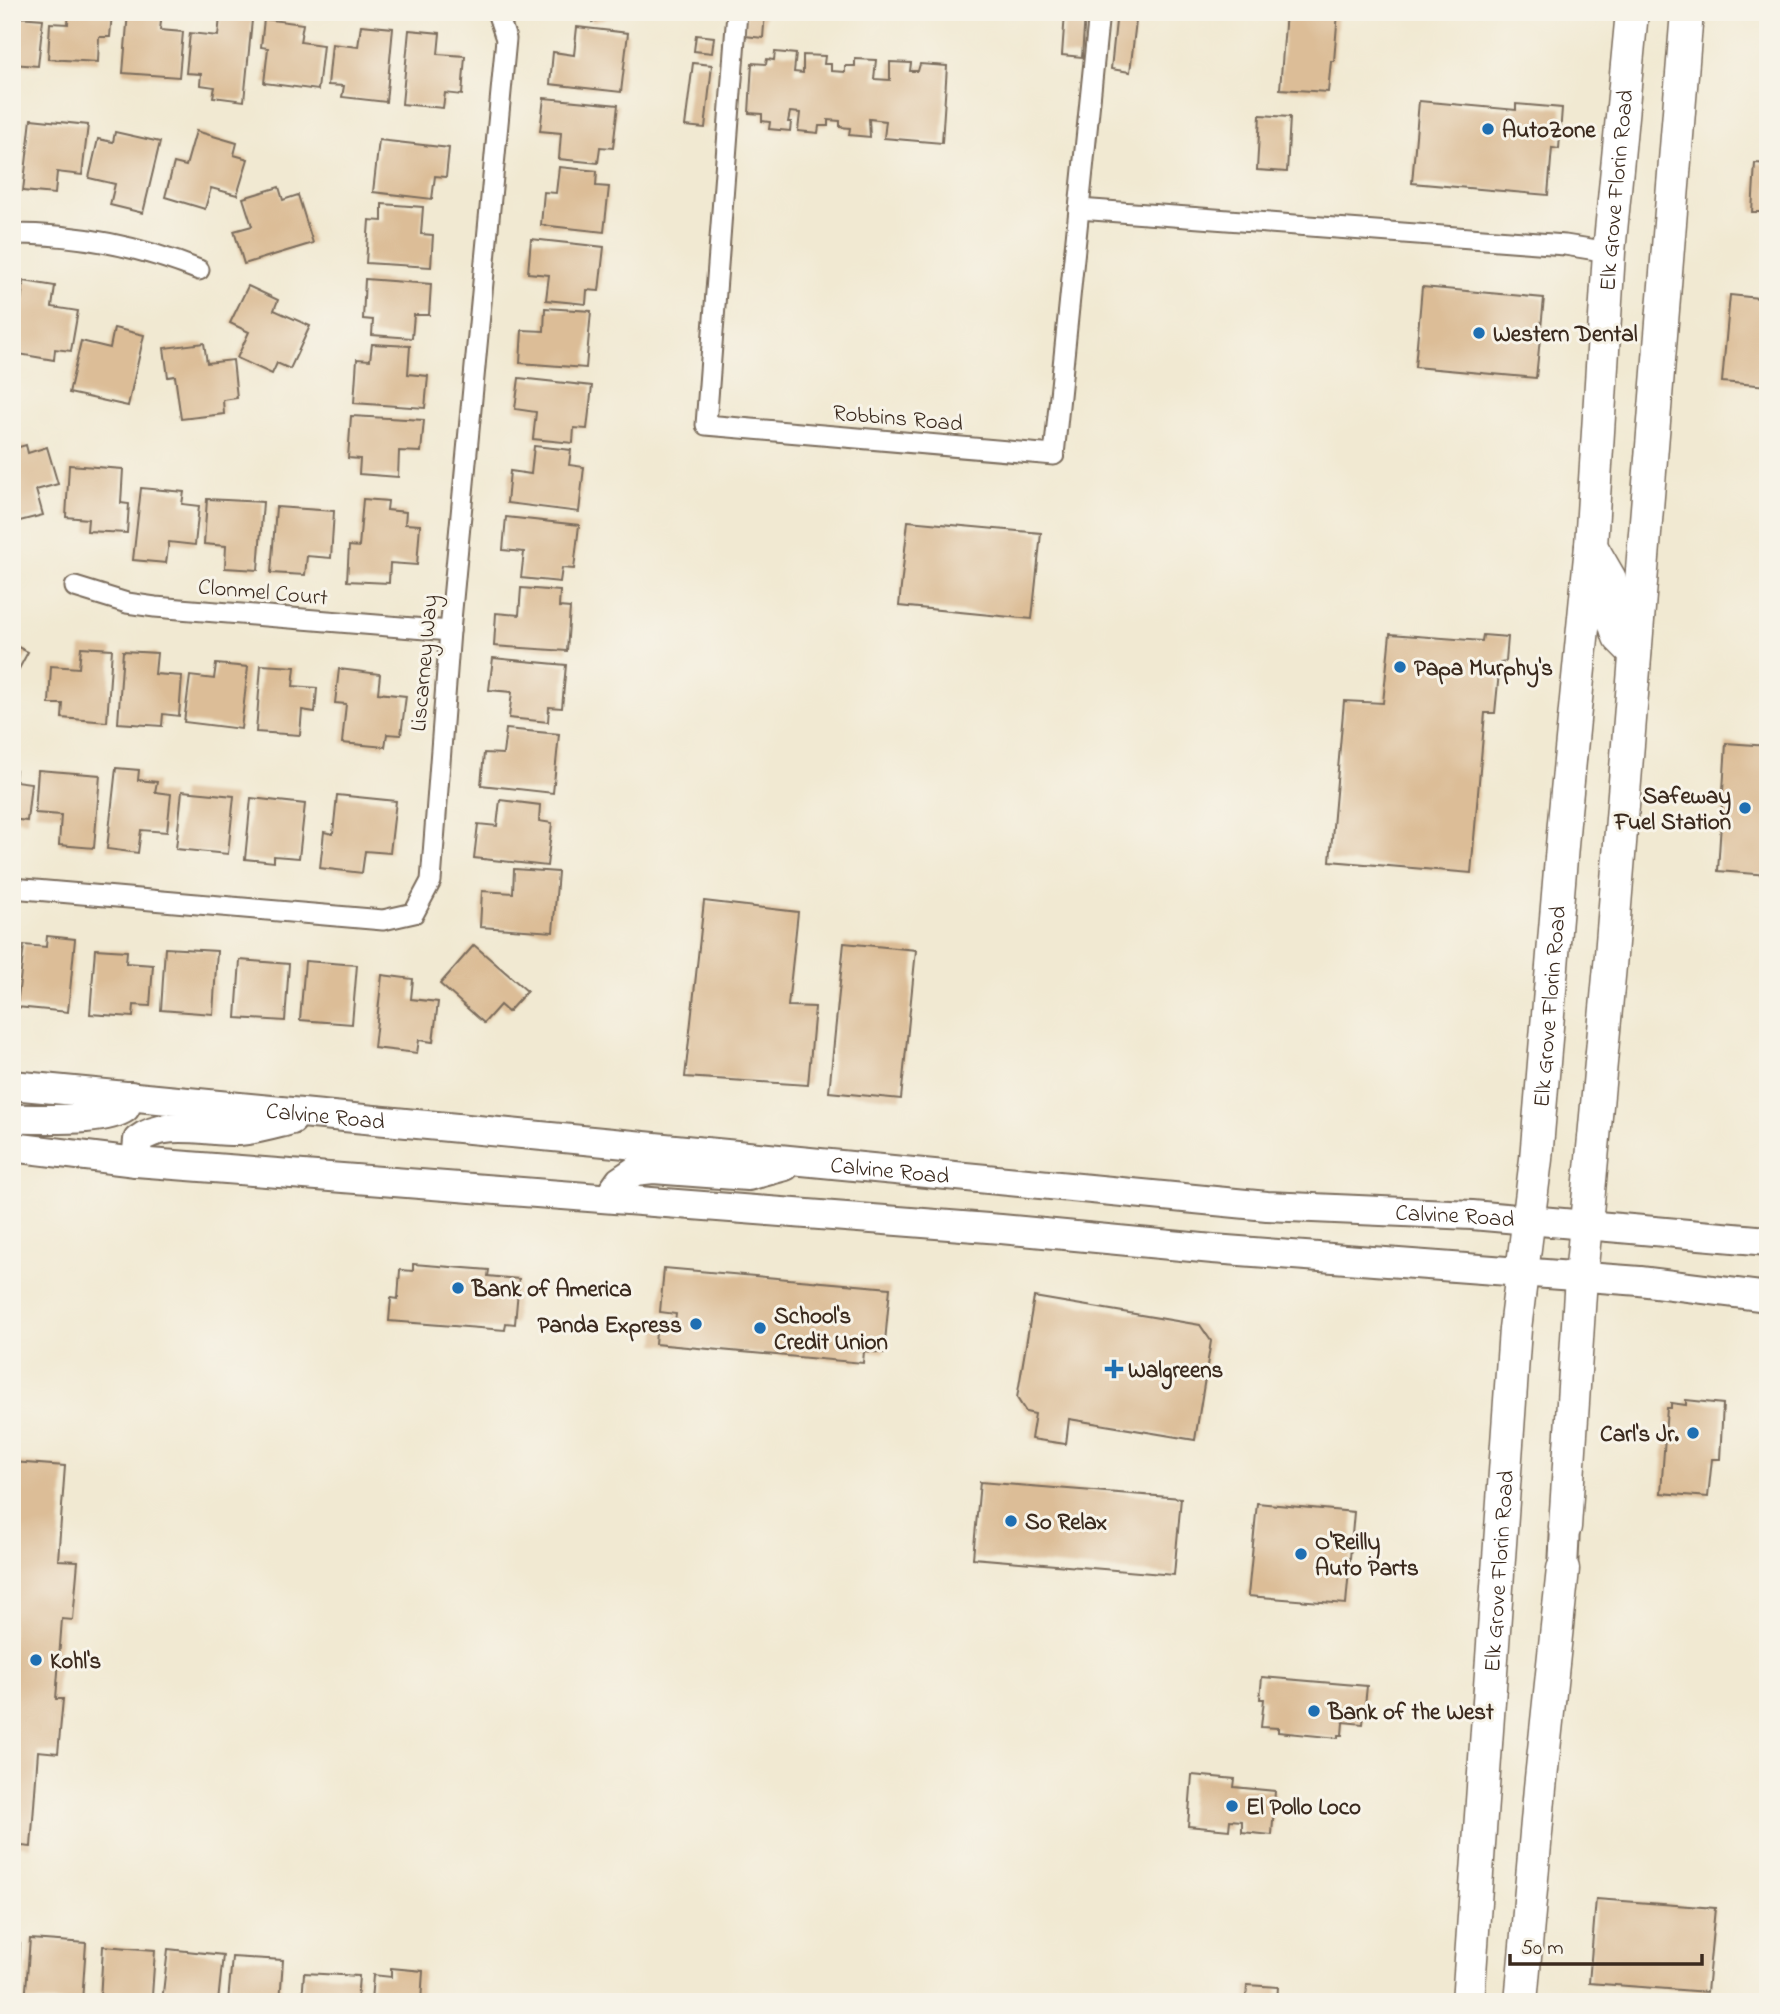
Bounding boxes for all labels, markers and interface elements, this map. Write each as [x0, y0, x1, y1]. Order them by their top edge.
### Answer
street label: Elk Grove Florin Road [1593, 88, 1643, 292]
place label: AutoZone [1502, 115, 1596, 148]
marker: AutoZone [1480, 121, 1496, 137]
place label: Western Dental [1493, 319, 1638, 352]
marker: Western Dental [1471, 325, 1487, 341]
street label: Robbins Road [831, 397, 964, 442]
street label: Clonmel Court [197, 571, 329, 616]
street label: Liscarney Way [403, 593, 450, 733]
place label: Papa Murphy's [1414, 653, 1553, 688]
marker: Papa Murphy's [1392, 659, 1408, 675]
place label: Safeway Fuel Station [1614, 781, 1731, 840]
marker: Safeway Fuel Station [1737, 800, 1753, 816]
street label: Elk Grove Florin Road [1526, 905, 1576, 1109]
street label: Calvine Road [264, 1096, 386, 1140]
street label: Calvine Road [829, 1150, 951, 1194]
street label: Calvine Road [1395, 1198, 1516, 1238]
place label: Bank of America [471, 1274, 632, 1307]
marker: Bank of America [450, 1280, 466, 1296]
place label: School's Credit Union [774, 1301, 888, 1360]
place label: Panda Express [538, 1310, 682, 1343]
marker: Panda Express [688, 1316, 704, 1332]
marker: School's Credit Union [752, 1320, 768, 1336]
place label: Walgreens [1128, 1355, 1224, 1390]
marker: Walgreens [1106, 1361, 1122, 1377]
place label: Carl's Jr. [1600, 1419, 1679, 1452]
marker: Carl's Jr. [1685, 1425, 1701, 1441]
street label: Elk Grove Florin Road [1477, 1469, 1524, 1673]
place label: So Relax [1025, 1507, 1107, 1540]
marker: So Relax [1003, 1513, 1019, 1529]
place label: O'Reilly Auto Parts [1315, 1527, 1419, 1586]
marker: O'Reilly Auto Parts [1293, 1546, 1309, 1562]
place label: Kohl's [50, 1646, 102, 1679]
marker: Kohl's [28, 1652, 44, 1668]
place label: Bank of the West [1327, 1697, 1494, 1730]
marker: Bank of the West [1306, 1703, 1322, 1719]
place label: El Pollo Loco [1246, 1792, 1361, 1825]
marker: El Pollo Loco [1224, 1798, 1240, 1814]
scale bar [1510, 1923, 1703, 1967]
text: 50 m [1521, 1934, 1564, 1964]

